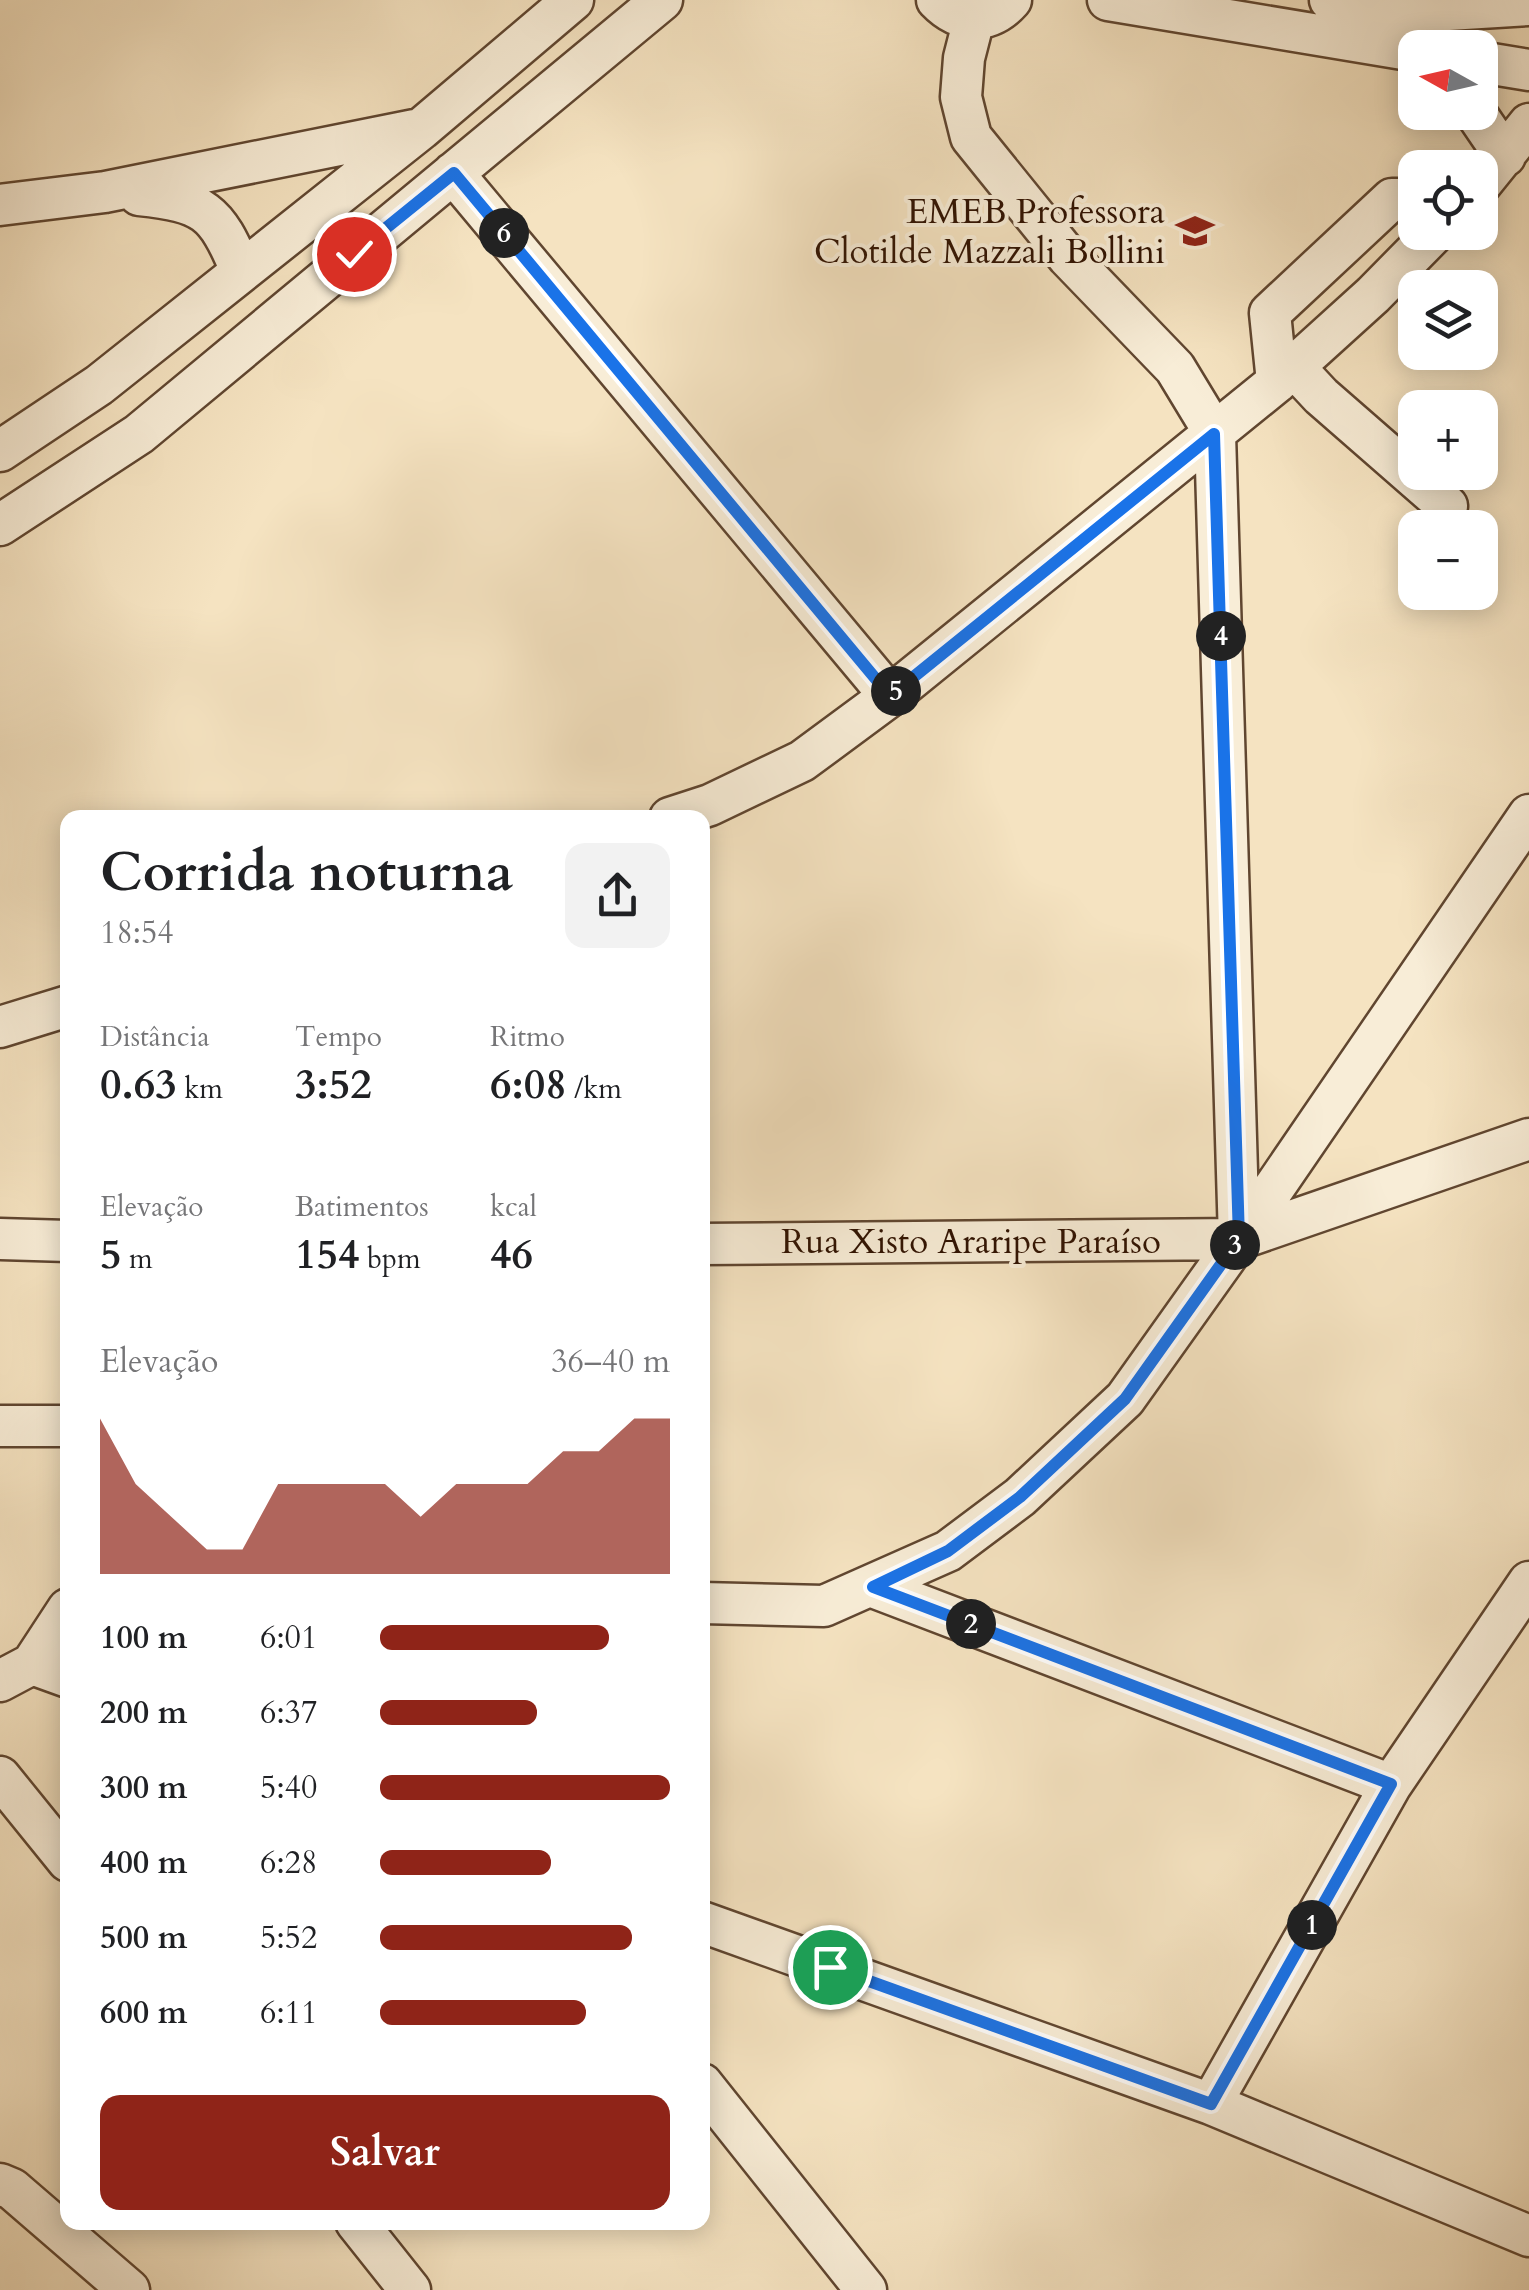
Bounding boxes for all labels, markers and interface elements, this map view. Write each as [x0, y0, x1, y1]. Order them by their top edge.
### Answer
north arrow [1398, 30, 1498, 130]
map controls [1398, 30, 1498, 610]
button: locate [1398, 150, 1498, 250]
place label: EMEB Professora Clotilde Mazzali Bollini [814, 188, 1165, 276]
pin: 6 [479, 208, 529, 258]
school or university icon: EMEB Professora Clotilde Mazzali Bollini [1174, 210, 1216, 252]
pin [312, 212, 397, 297]
text: 6 [497, 214, 511, 252]
icon: check [327, 227, 382, 282]
button: layers [1398, 270, 1498, 370]
button: + [1398, 390, 1498, 490]
button: − [1398, 510, 1498, 610]
pin: 4 [1196, 611, 1246, 661]
text: 4 [1214, 617, 1228, 655]
pin: 5 [871, 666, 921, 716]
text: 5 [889, 672, 903, 710]
text: Corrida noturna [100, 836, 513, 910]
button: share [565, 843, 670, 948]
text: 18:54 [100, 911, 174, 955]
text: Distância [100, 1018, 210, 1056]
text: Tempo [295, 1018, 382, 1056]
text: Ritmo [490, 1018, 565, 1056]
text: 0.63 [100, 1056, 177, 1113]
text: 3:52 [295, 1056, 372, 1113]
text: 6:08 [490, 1056, 567, 1113]
text: km [177, 1070, 223, 1108]
text: /km [567, 1070, 622, 1108]
text: Elevação [100, 1188, 203, 1226]
text: Batimentos [295, 1188, 429, 1226]
text: kcal [490, 1188, 537, 1226]
street label: Rua Xisto Araripe Paraíso [781, 1218, 1161, 1266]
pin: 3 [1210, 1220, 1260, 1270]
text: 5 [100, 1226, 122, 1283]
text: 154 [295, 1226, 360, 1283]
text: 46 [490, 1226, 533, 1283]
text: 3 [1228, 1226, 1242, 1264]
text: m [122, 1240, 153, 1278]
text: bpm [360, 1240, 421, 1278]
text: Elevação [100, 1340, 218, 1384]
text: 36–40 m [551, 1340, 670, 1384]
pin: 2 [946, 1599, 996, 1649]
text: 2 [964, 1605, 978, 1643]
text: 100 m [100, 1616, 187, 1660]
text: 6:01 [260, 1616, 317, 1660]
text: 200 m [100, 1691, 187, 1735]
text: 6:37 [260, 1691, 317, 1735]
text: 300 m [100, 1766, 187, 1810]
text: 5:40 [260, 1766, 317, 1810]
text: 400 m [100, 1841, 187, 1885]
text: 6:28 [260, 1841, 317, 1885]
pin: 1 [1287, 1900, 1337, 1950]
text: 1 [1305, 1906, 1319, 1944]
text: 500 m [100, 1916, 187, 1960]
text: 5:52 [260, 1916, 317, 1960]
pin [788, 1925, 873, 2010]
icon: arrive [803, 1940, 858, 1995]
text: 600 m [100, 1991, 187, 2035]
text: 6:11 [260, 1991, 317, 2035]
button: Salvar [100, 2095, 670, 2210]

